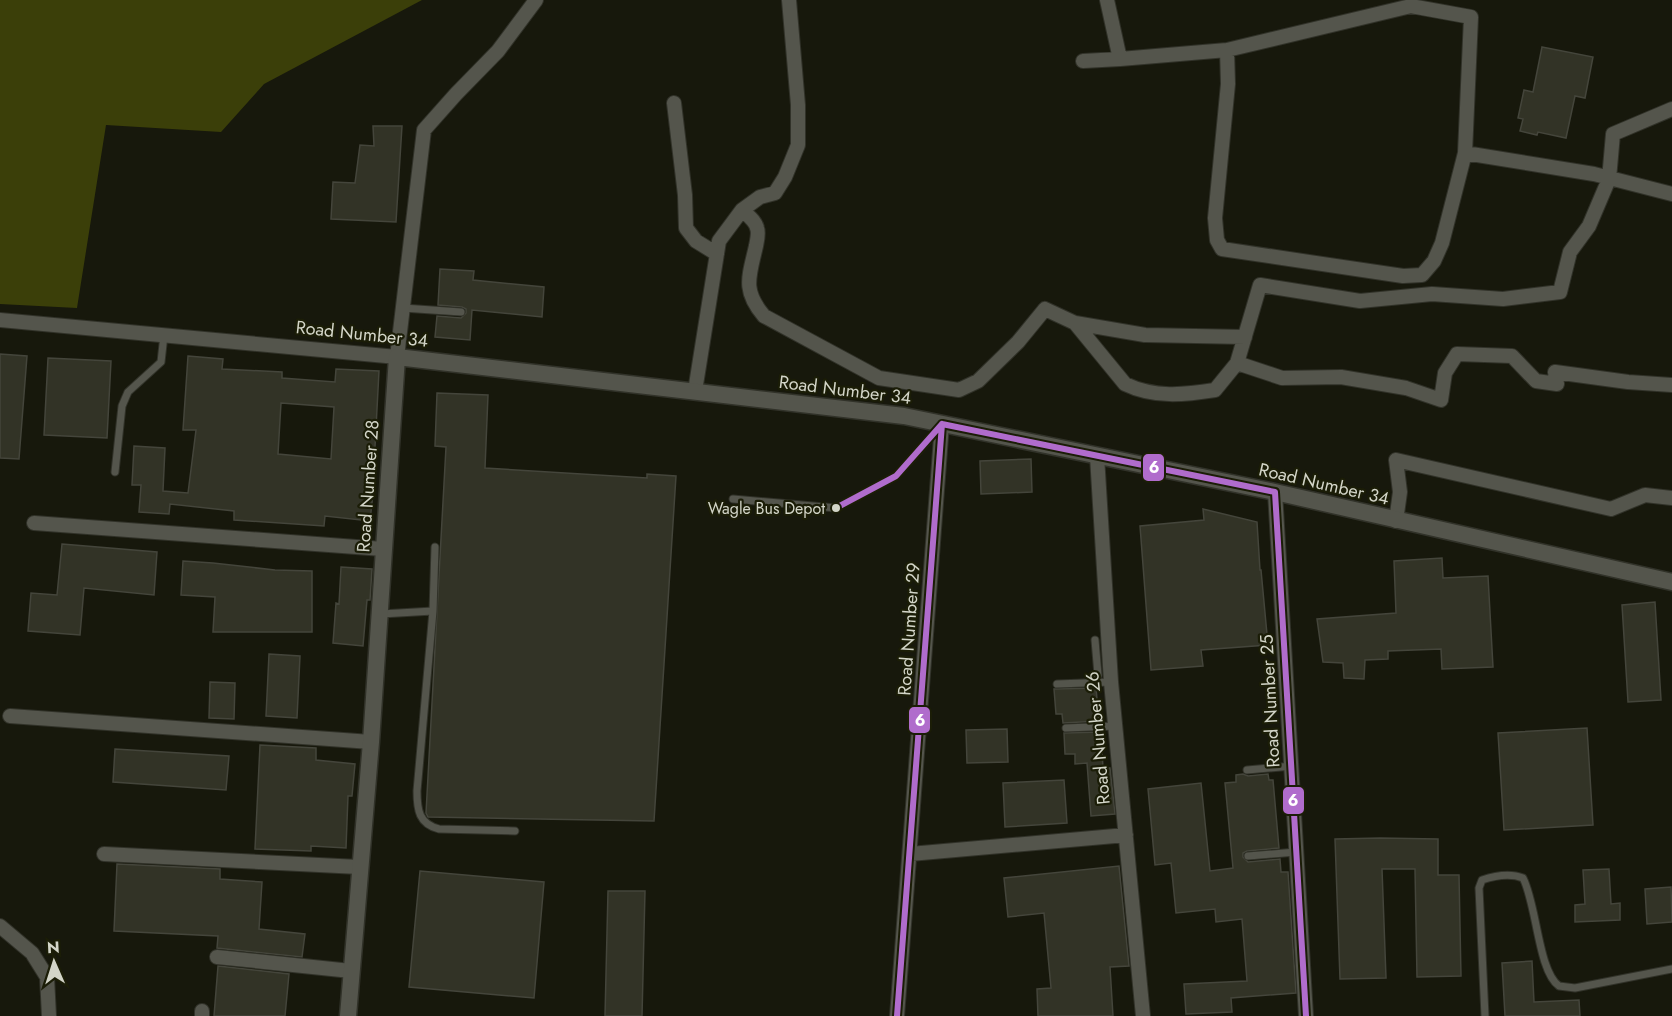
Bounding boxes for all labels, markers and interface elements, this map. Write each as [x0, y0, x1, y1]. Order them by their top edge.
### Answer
street label: Road Number 34 [294, 314, 430, 354]
street label: Road Number 34 [777, 369, 913, 411]
street label: Road Number 28 [350, 419, 386, 553]
line badge: 6 [1142, 453, 1165, 482]
text: 6 [1149, 456, 1159, 479]
street label: Road Number 34 [1256, 456, 1392, 512]
place label: Wagle Bus Depot [708, 497, 825, 520]
marker: Wagle Bus Depot [830, 502, 842, 514]
street label: Road Number 29 [891, 562, 927, 696]
street label: Road Number 25 [1254, 634, 1286, 768]
street label: Road Number 26 [1079, 670, 1117, 806]
line badge: 6 [908, 706, 931, 734]
text: 6 [915, 709, 925, 732]
line badge: 6 [1282, 786, 1305, 815]
text: 6 [1288, 789, 1298, 812]
north arrow [24, 932, 84, 992]
text: N [46, 936, 60, 959]

